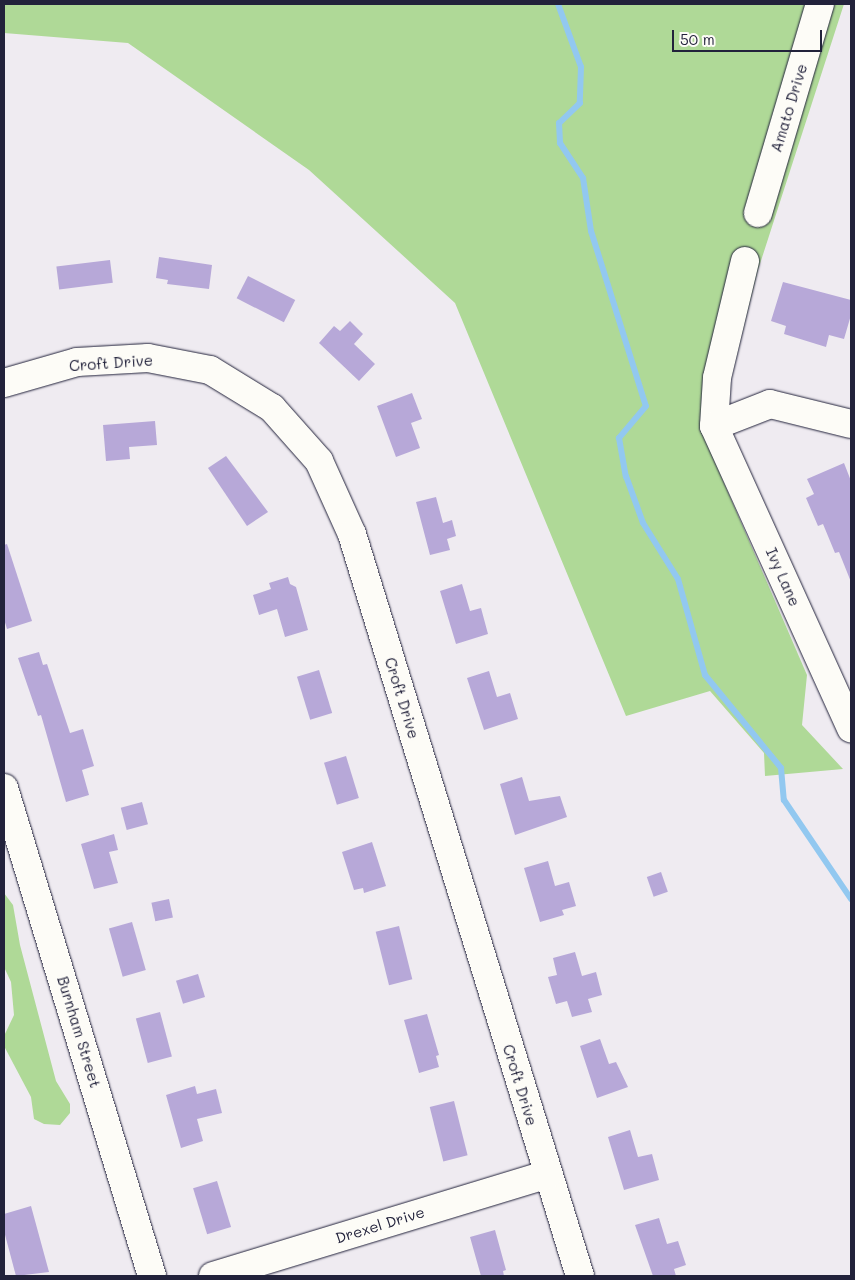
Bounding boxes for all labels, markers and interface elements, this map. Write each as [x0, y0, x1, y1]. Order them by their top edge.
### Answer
scale bar [675, 20, 825, 52]
text: 50 m [680, 29, 715, 49]
street label: Amato Drive [767, 62, 811, 154]
street label: Croft Drive [68, 351, 154, 375]
street label: Ivy Lane [762, 545, 804, 609]
street label: Croft Drive [381, 655, 423, 741]
street label: Burnham Street [53, 974, 105, 1090]
street label: Croft Drive [499, 1042, 541, 1128]
street label: Drexel Drive [333, 1203, 427, 1247]

